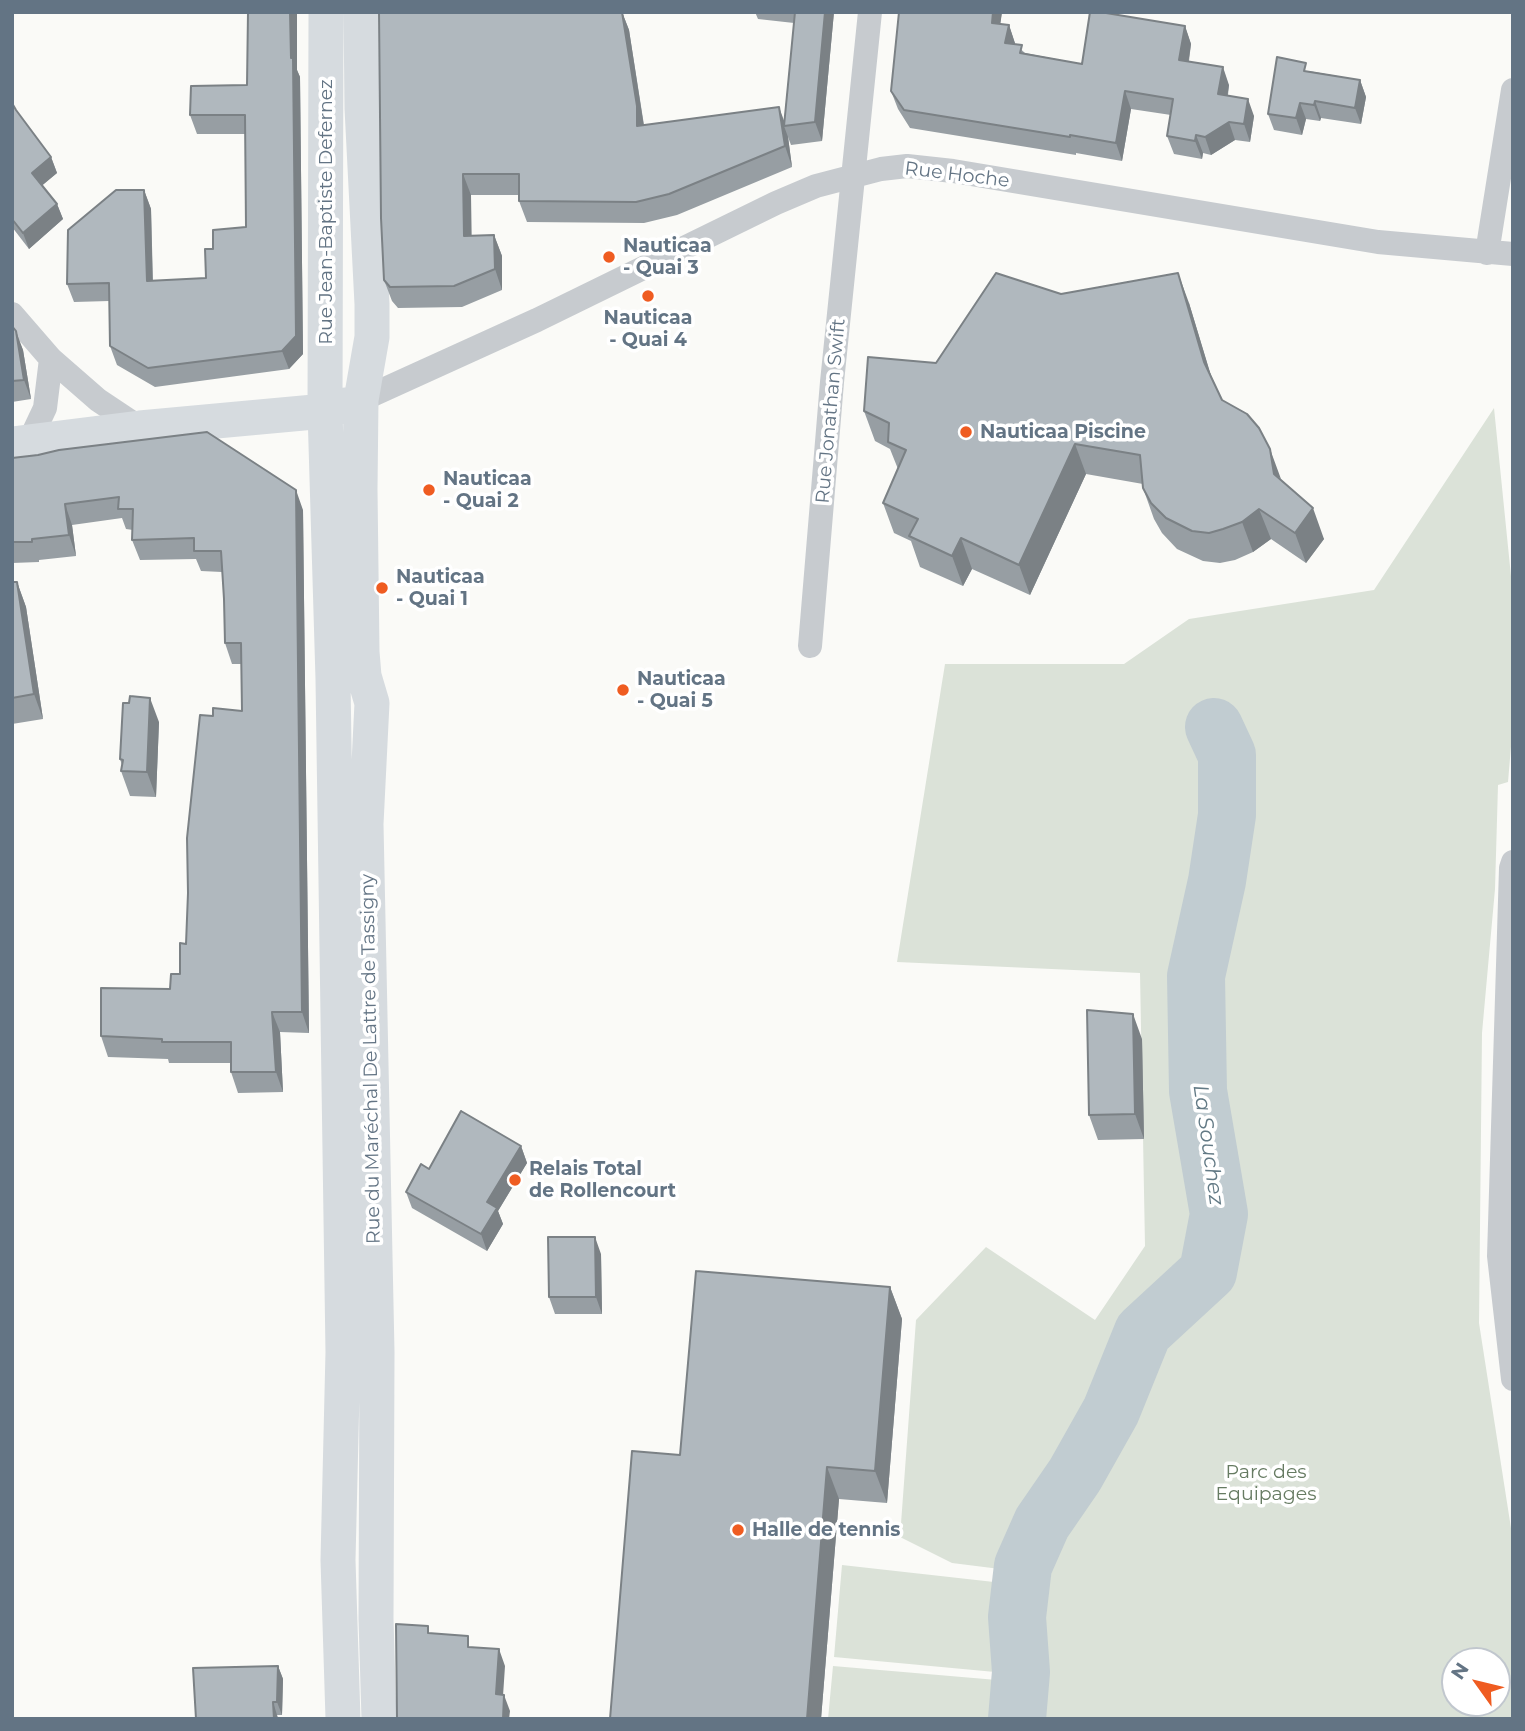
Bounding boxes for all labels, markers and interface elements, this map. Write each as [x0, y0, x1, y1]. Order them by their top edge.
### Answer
street label: Rue Jean-Baptiste Defernez [315, 79, 337, 345]
street label: Rue Hoche [903, 157, 1011, 193]
place label: Nauticaa - Quai 3 [623, 235, 712, 279]
marker: Nauticaa - Quai 3 [601, 249, 617, 265]
marker: Nauticaa - Quai 4 [640, 288, 656, 304]
place label: Nauticaa - Quai 4 [604, 307, 692, 351]
street label: Rue Jonathan Swift [812, 318, 850, 504]
place label: Nauticaa Piscine [980, 421, 1146, 443]
marker: Nauticaa Piscine [958, 424, 974, 440]
place label: Nauticaa - Quai 2 [443, 468, 532, 512]
marker: Nauticaa - Quai 2 [421, 482, 437, 498]
place label: Nauticaa - Quai 1 [396, 566, 485, 610]
marker: Nauticaa - Quai 1 [374, 580, 390, 596]
place label: Nauticaa - Quai 5 [637, 668, 726, 712]
marker: Nauticaa - Quai 5 [615, 682, 631, 698]
street label: Rue du Maréchal De Lattre de Tassigny [356, 874, 386, 1244]
water label: La Souchez [1187, 1083, 1229, 1207]
place label: Relais Total de Rollencourt [529, 1158, 676, 1202]
marker: Relais Total de Rollencourt [507, 1172, 523, 1188]
park label: Parc des Equipages [1215, 1461, 1317, 1505]
place label: Halle de tennis [752, 1519, 900, 1541]
marker: Halle de tennis [730, 1522, 746, 1538]
north arrow [1441, 1647, 1511, 1717]
text: N [1446, 1658, 1474, 1684]

